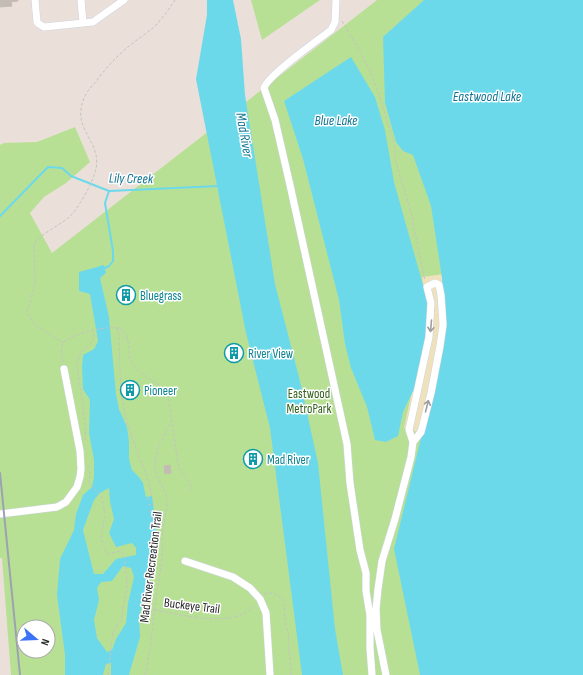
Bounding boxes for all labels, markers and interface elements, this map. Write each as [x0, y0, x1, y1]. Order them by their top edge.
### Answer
water label: Eastwood Lake [453, 88, 522, 105]
water label: Mad River [232, 111, 257, 160]
water label: Blue Lake [314, 112, 358, 129]
water label: Lily Creek [109, 170, 154, 187]
building icon: Bluegrass [115, 284, 137, 306]
place label: Bluegrass [140, 288, 182, 304]
one-way arrow [427, 319, 434, 332]
building icon: River View [223, 342, 245, 364]
place label: River View [248, 346, 294, 362]
building icon: Pioneer [119, 379, 141, 401]
place label: Pioneer [144, 383, 177, 399]
park label: Eastwood MetroPark [287, 386, 331, 417]
one-way arrow [424, 400, 431, 413]
building icon: Mad River [242, 448, 264, 470]
place label: Mad River [267, 452, 310, 468]
street label: Mad River Recreation Trail [136, 511, 166, 623]
street label: Buckeye Trail [163, 595, 221, 617]
north arrow [16, 619, 56, 659]
text: N [38, 637, 52, 647]

